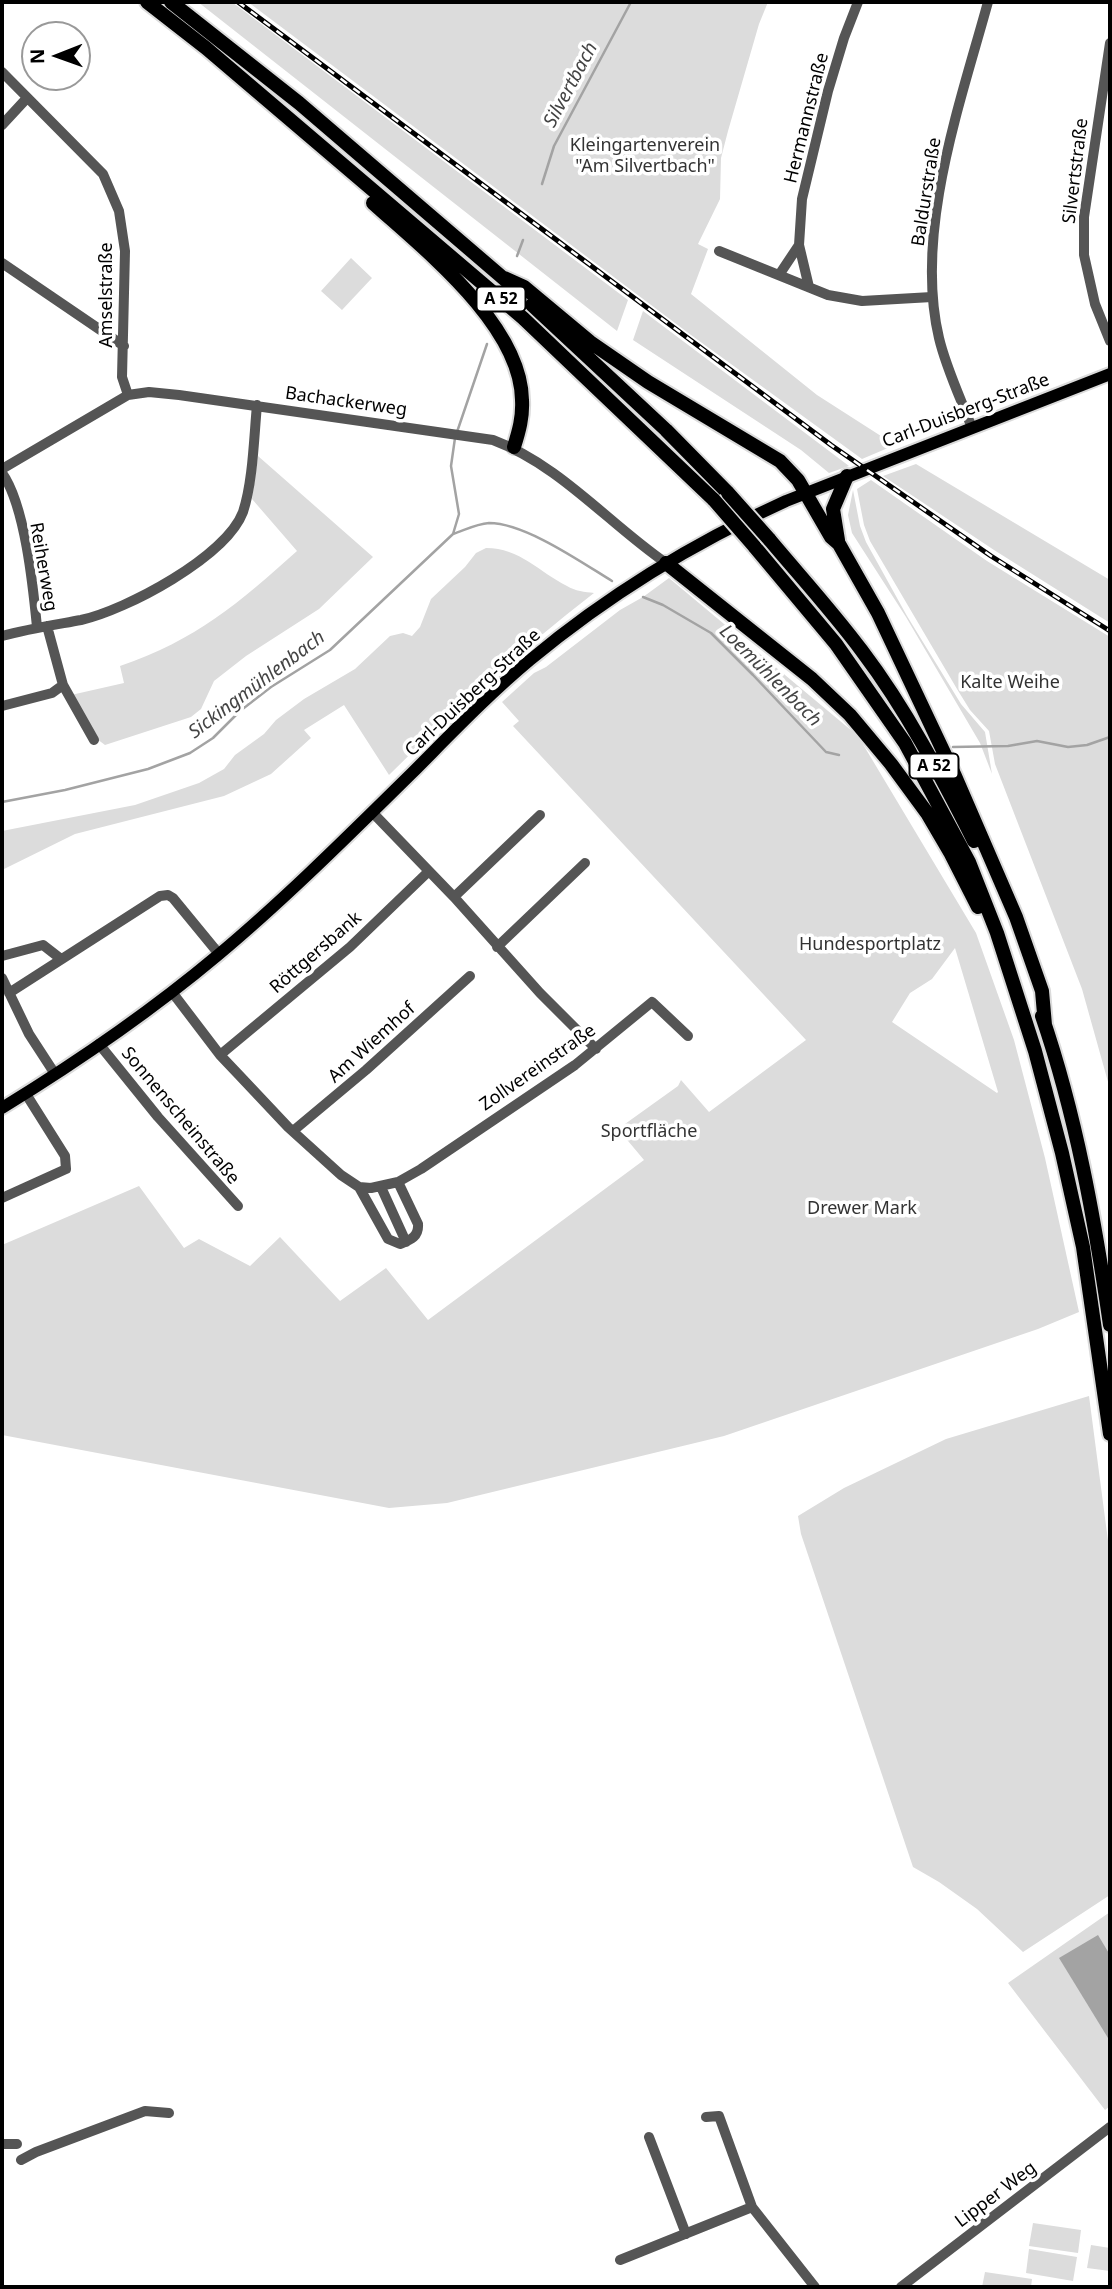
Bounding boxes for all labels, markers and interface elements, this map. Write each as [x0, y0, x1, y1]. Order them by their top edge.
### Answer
north arrow [21, 21, 91, 91]
water label: Silvertbach [539, 39, 603, 131]
text: N [24, 48, 50, 64]
street label: Hermannstraße [780, 50, 834, 186]
street label: Silvertstraße [1059, 117, 1093, 225]
park label: Kleingartenverein "Am Silvertbach" [570, 135, 720, 178]
street label: Baldurstraße [908, 136, 946, 248]
street label: Amselstraße [96, 242, 118, 348]
road number: A 52 [476, 286, 526, 312]
street label: Carl-Duisberg-Straße [879, 369, 1053, 453]
street label: Bachackerweg [284, 383, 408, 421]
street label: Reiherweg [25, 521, 61, 613]
water label: Loemühlenbach [714, 620, 826, 732]
street label: Carl-Duisberg-Straße [401, 625, 545, 761]
water label: Sickingmühlenbach [184, 626, 330, 744]
park label: Kalte Weihe [960, 672, 1060, 694]
road number: A 52 [909, 754, 958, 778]
street label: Röttgersbank [266, 907, 366, 999]
park label: Hundesportplatz [799, 934, 941, 956]
street label: Am Wiemhof [324, 998, 420, 1088]
street label: Zollvereinstraße [476, 1020, 600, 1116]
street label: Sonnenscheinstraße [116, 1043, 244, 1189]
park label: Sportfläche [601, 1121, 697, 1143]
park label: Drewer Mark [807, 1198, 917, 1220]
street label: Lipper Weg [951, 2157, 1041, 2233]

